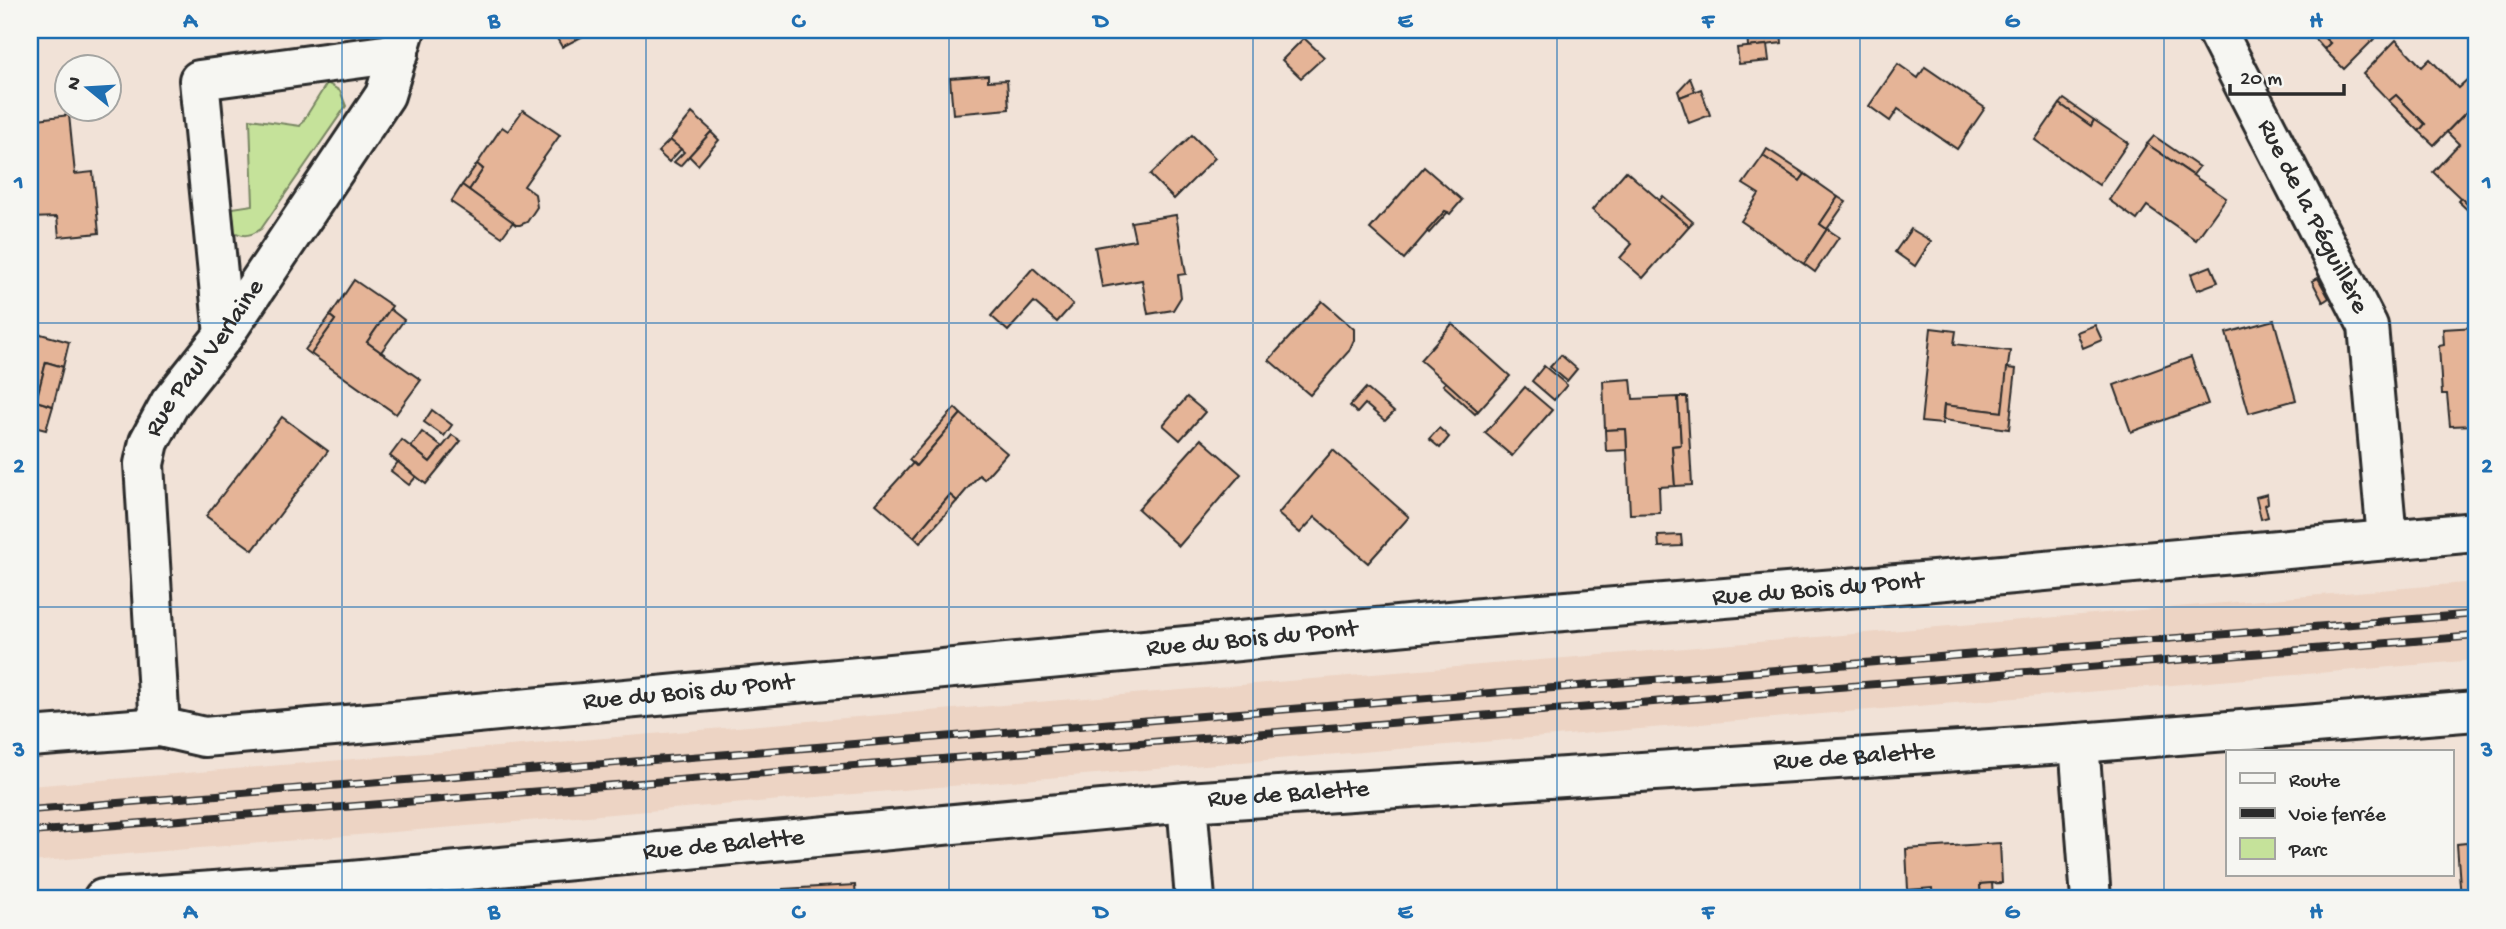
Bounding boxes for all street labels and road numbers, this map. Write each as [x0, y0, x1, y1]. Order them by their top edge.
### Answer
street label: Rue de la Péguillère [2249, 114, 2375, 320]
street label: Rue Paul Verlaine [139, 273, 272, 443]
street label: Rue du Bois du Pont [1711, 566, 1927, 614]
street label: Rue du Bois du Pont [1145, 614, 1361, 665]
street label: Rue du Bois du Pont [582, 667, 798, 718]
street label: Rue de Balette [1772, 737, 1936, 779]
street label: Rue de Balette [1207, 774, 1371, 816]
street label: Rue de Balette [642, 823, 806, 869]

